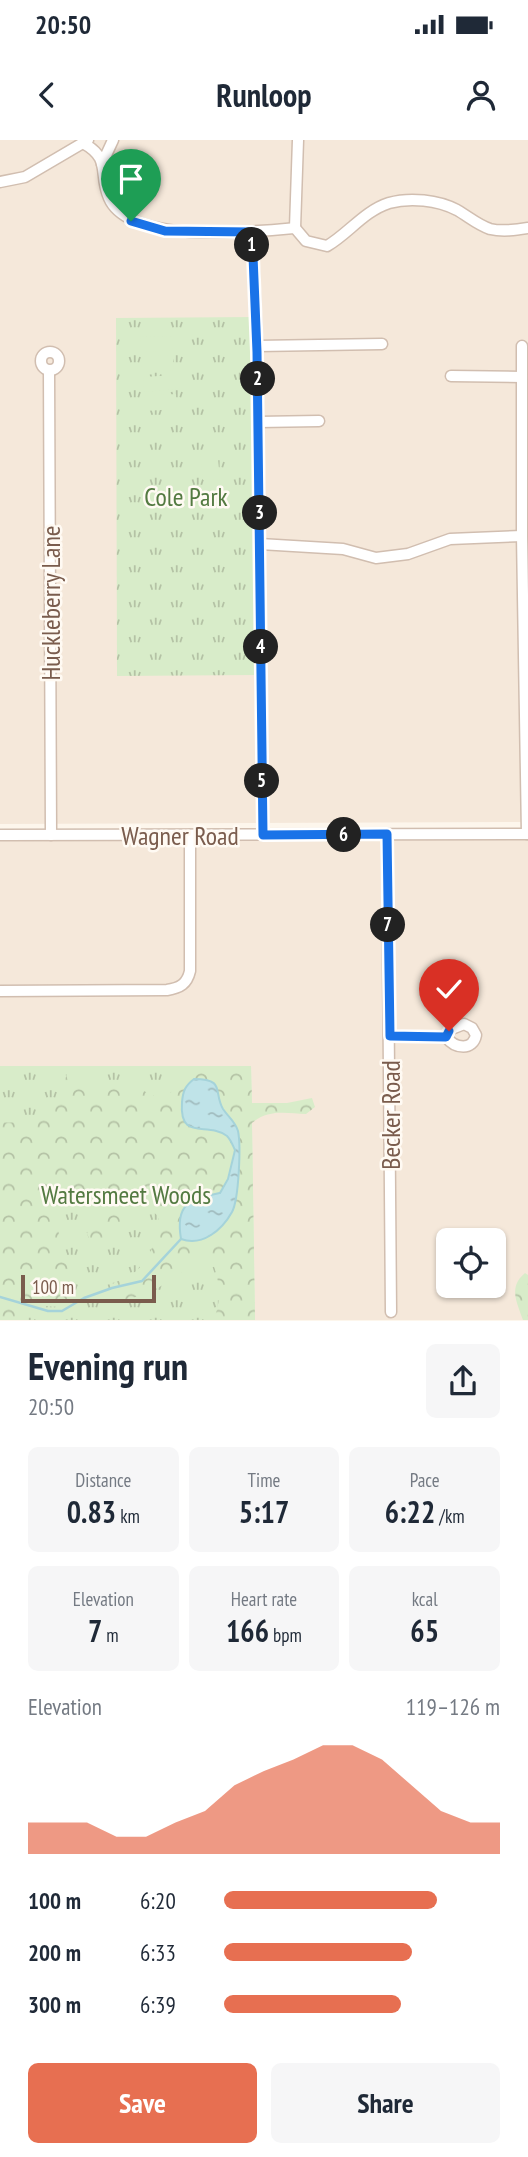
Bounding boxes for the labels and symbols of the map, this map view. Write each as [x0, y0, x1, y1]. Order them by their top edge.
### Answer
pin [101, 149, 161, 221]
pin: 1 [234, 228, 270, 262]
pin: 2 [240, 362, 276, 396]
park label: Cole Park [144, 480, 228, 513]
pin: 3 [243, 496, 278, 530]
street label: Huckleberry Lane [34, 525, 67, 681]
pin: 4 [244, 630, 278, 664]
pin: 5 [244, 764, 280, 798]
pin: 6 [326, 818, 362, 852]
street label: Wagner Road [121, 819, 239, 852]
pin: 7 [370, 908, 406, 942]
pin [419, 959, 479, 1031]
street label: Becker Road [374, 1060, 407, 1170]
park label: Watersmeet Woods [41, 1178, 211, 1211]
scale bar [21, 1272, 156, 1303]

